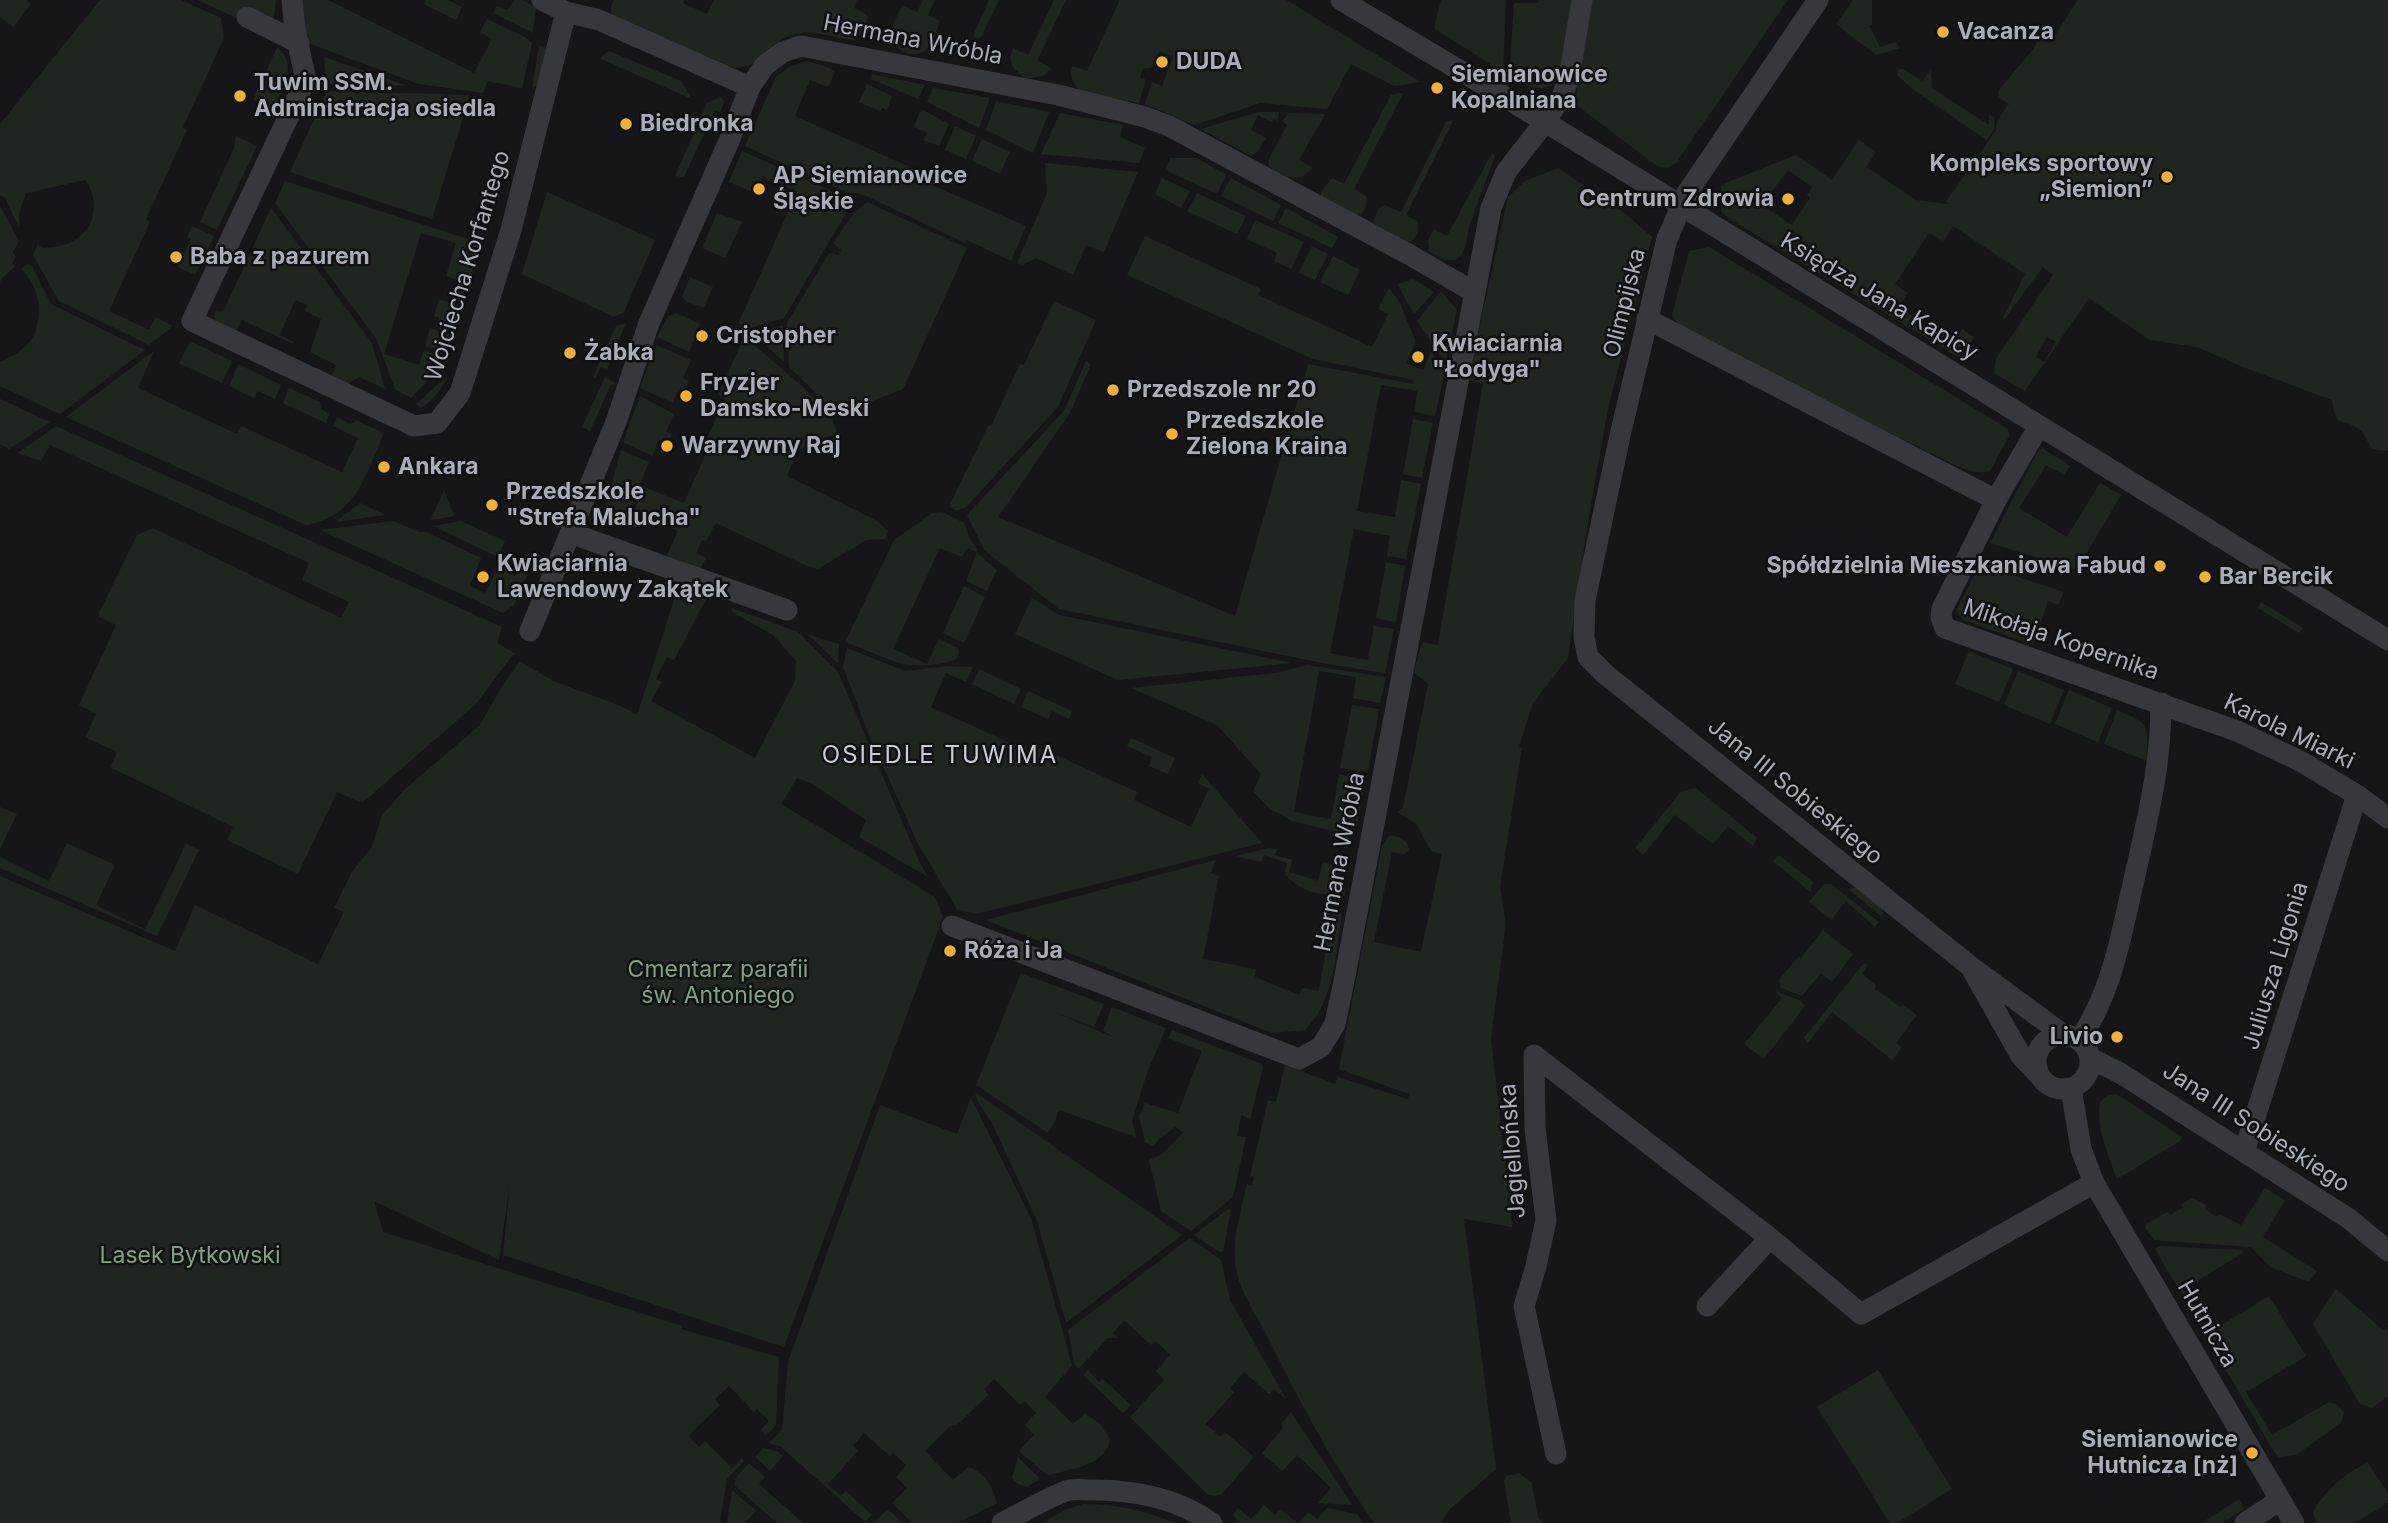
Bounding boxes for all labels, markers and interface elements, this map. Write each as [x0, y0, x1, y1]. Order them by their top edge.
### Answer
street label: Hermana Wróbla [821, 9, 1005, 71]
place label: Vacanza [1957, 18, 2054, 46]
marker: Vacanza [1935, 24, 1951, 40]
place label: DUDA [1176, 48, 1242, 76]
marker: DUDA [1154, 54, 1170, 70]
place label: Siemianowice Kopalniana [1451, 61, 1608, 115]
place label: Tuwim SSM. Administracja osiedla [254, 69, 496, 123]
marker: Siemianowice Kopalniana [1429, 80, 1445, 96]
marker: Tuwim SSM. Administracja osiedla [232, 88, 248, 104]
place label: Biedronka [640, 110, 754, 138]
marker: Biedronka [618, 116, 634, 132]
street label: Wojciecha Korfantego [420, 147, 516, 385]
place label: Kompleks sportowy „Siemion” [1929, 150, 2153, 204]
place label: AP Siemianowice Śląskie [773, 162, 967, 216]
marker: Kompleks sportowy „Siemion” [2159, 169, 2175, 185]
marker: AP Siemianowice Śląskie [751, 181, 767, 197]
place label: Centrum Zdrowia [1579, 185, 1774, 213]
marker: Centrum Zdrowia [1780, 191, 1796, 207]
street label: Księdza Jana Kapicy [1775, 227, 1983, 367]
place label: Baba z pazurem [190, 243, 370, 271]
street label: Olimpijska [1598, 245, 1652, 361]
marker: Baba z pazurem [168, 249, 184, 265]
place label: Cristopher [716, 322, 836, 350]
marker: Cristopher [694, 328, 710, 344]
place label: Kwiaciarnia "Łodyga" [1432, 330, 1563, 384]
place label: Żabka [584, 339, 654, 367]
marker: Żabka [562, 345, 578, 361]
marker: Kwiaciarnia "Łodyga" [1410, 349, 1426, 365]
place label: Fryzjer Damsko-Meski [700, 369, 869, 423]
place label: Przedszole nr 20 [1127, 376, 1316, 404]
marker: Przedszole nr 20 [1105, 382, 1121, 398]
marker: Fryzjer Damsko-Meski [678, 388, 694, 404]
place label: Przedszkole Zielona Kraina [1186, 407, 1348, 461]
marker: Przedszkole Zielona Kraina [1164, 426, 1180, 442]
place label: Warzywny Raj [681, 432, 841, 460]
marker: Warzywny Raj [659, 438, 675, 454]
place label: Ankara [398, 453, 479, 481]
marker: Ankara [376, 459, 392, 475]
place label: Przedszkole "Strefa Malucha" [506, 478, 701, 532]
marker: Przedszkole "Strefa Malucha" [484, 497, 500, 513]
place label: Kwiaciarnia Lawendowy Zakątek [497, 550, 728, 604]
place label: Spółdzielnia Mieszkaniowa Fabud [1766, 552, 2146, 580]
marker: Spółdzielnia Mieszkaniowa Fabud [2152, 558, 2168, 574]
place label: Bar Bercik [2219, 563, 2333, 591]
marker: Kwiaciarnia Lawendowy Zakątek [475, 569, 491, 585]
marker: Bar Bercik [2197, 569, 2213, 585]
street label: Mikołaja Kopernika [1959, 594, 2163, 686]
street label: Karola Miarki [2219, 689, 2359, 775]
street label: Jana III Sobieskiego [1702, 713, 1888, 871]
district label: OSIEDLE TUWIMA [824, 742, 1056, 770]
street label: Hermana Wróbla [1309, 770, 1371, 954]
street label: Juliusza Ligonia [2237, 879, 2315, 1053]
place label: Róża i Ja [964, 937, 1063, 965]
marker: Róża i Ja [942, 943, 958, 959]
park label: Cmentarz parafii św. Antoniego [628, 956, 808, 1010]
place label: Livio [2050, 1023, 2103, 1051]
marker: Livio [2109, 1029, 2125, 1045]
street label: Jana III Sobieskiego [2157, 1057, 2355, 1199]
street label: Jagiellońska [1495, 1083, 1531, 1219]
park label: Lasek Bytkowski [99, 1242, 281, 1270]
street label: Hutnicza [2171, 1276, 2243, 1372]
place label: Siemianowice Hutnicza [nż] [2081, 1426, 2238, 1480]
marker: Siemianowice Hutnicza [nż] [2244, 1445, 2260, 1461]

